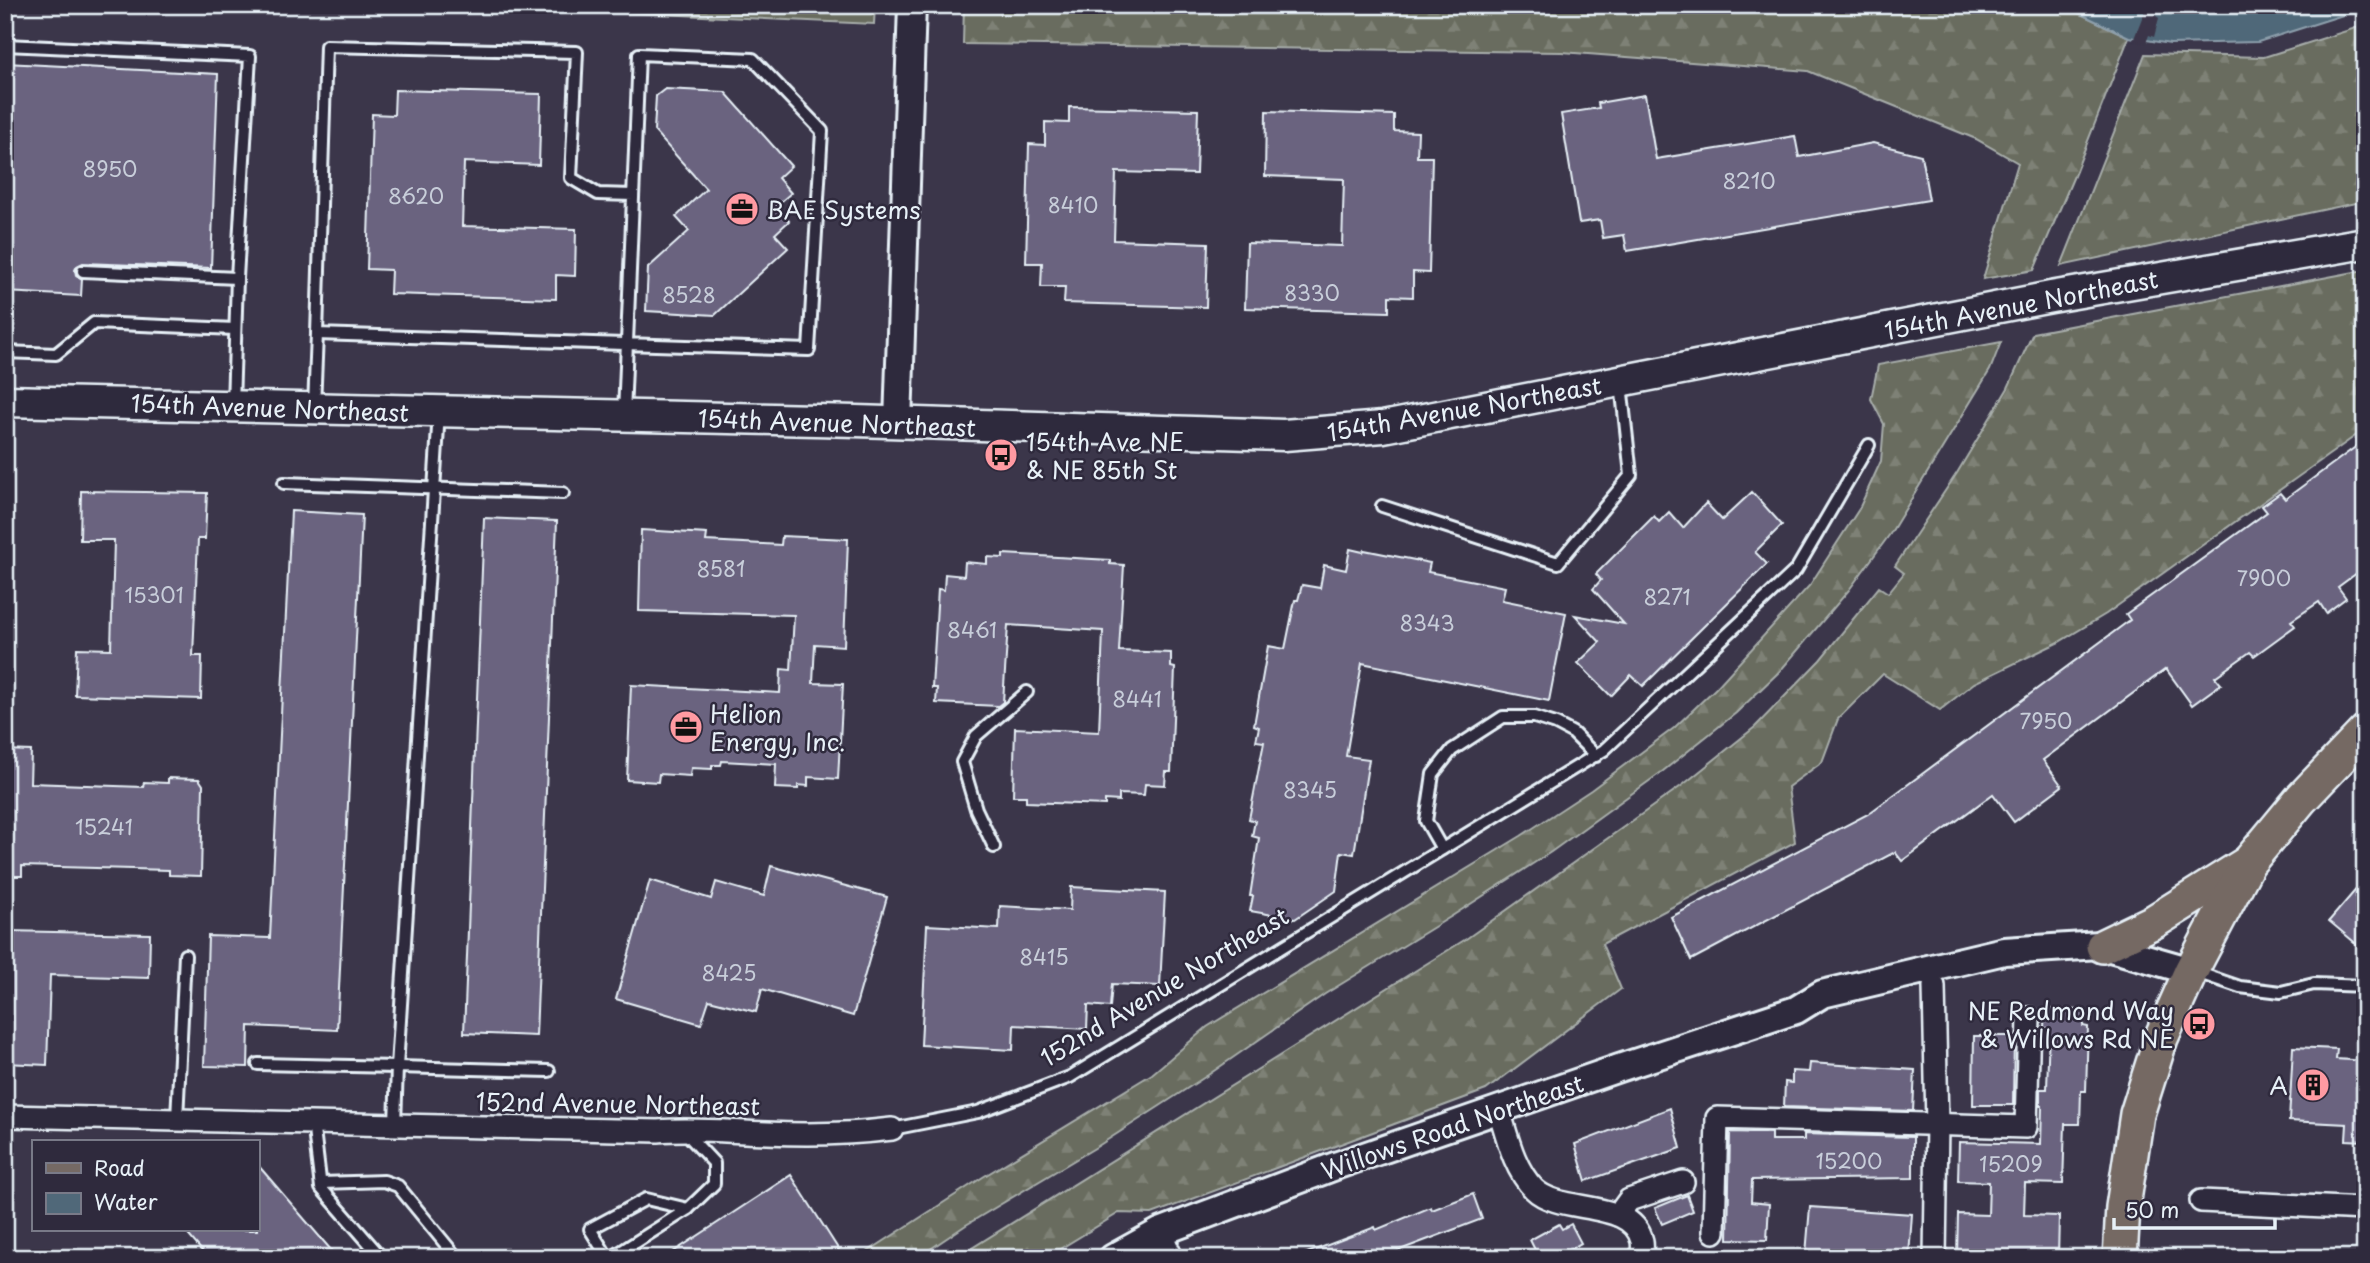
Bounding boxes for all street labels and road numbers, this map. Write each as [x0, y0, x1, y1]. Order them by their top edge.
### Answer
street label: 154th Avenue Northeast [1881, 260, 2161, 348]
street label: 154th Avenue Northeast [1324, 366, 1604, 450]
street label: 154th Avenue Northeast [130, 384, 410, 430]
street label: 154th Avenue Northeast [697, 399, 977, 445]
street label: 152nd Avenue Northeast [1033, 897, 1295, 1075]
street label: Willows Road Northeast [1316, 1064, 1588, 1188]
street label: 152nd Avenue Northeast [476, 1083, 760, 1123]

